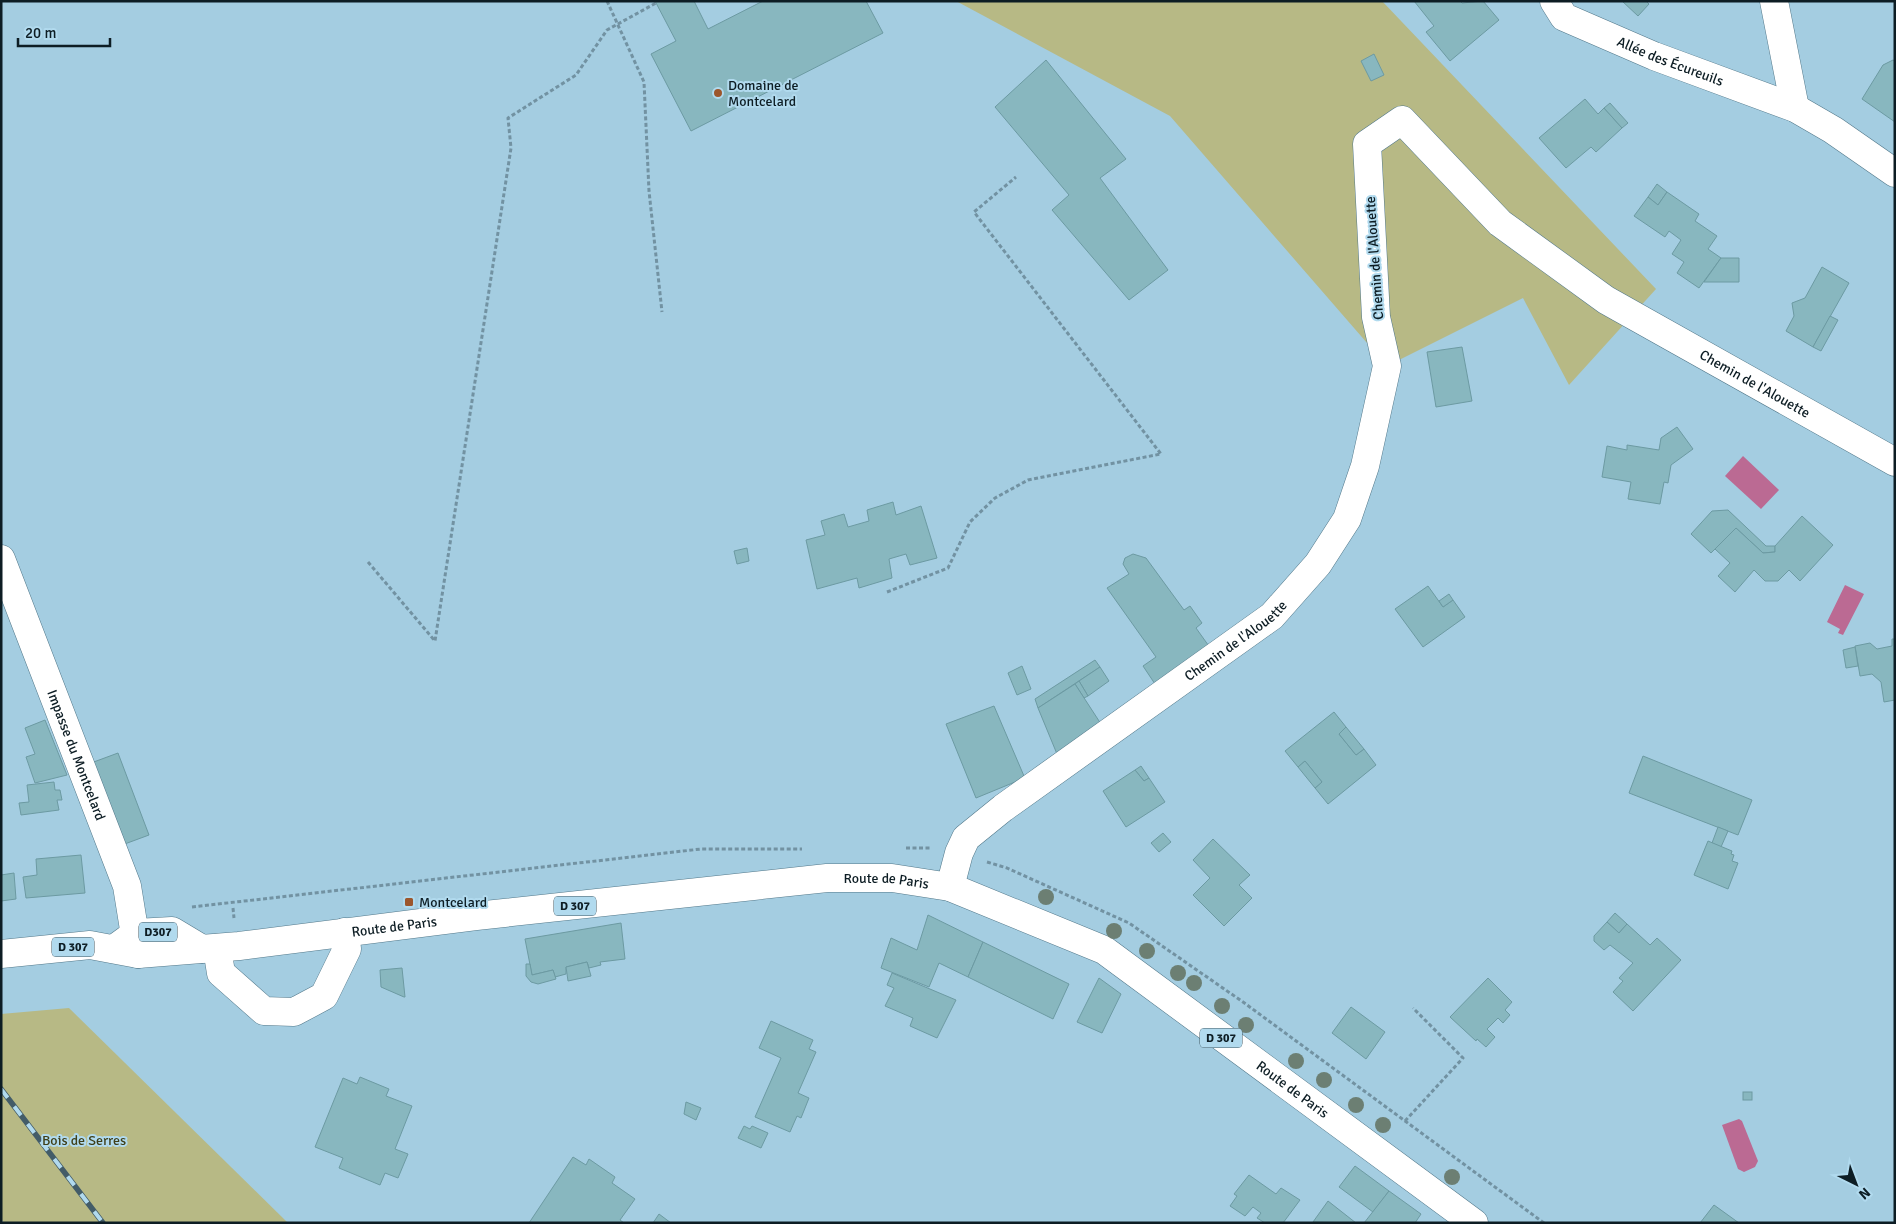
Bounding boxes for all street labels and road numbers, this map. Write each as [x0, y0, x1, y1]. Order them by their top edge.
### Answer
street label: Allée des Écureuils [1614, 33, 1726, 90]
street label: Chemin de l'Alouette [1362, 196, 1387, 320]
street label: Chemin de l'Alouette [1696, 346, 1813, 422]
street label: Chemin de l'Alouette [1181, 597, 1291, 685]
street label: Impasse du Montcelard [43, 687, 109, 823]
street label: Route de Paris [844, 870, 930, 893]
road number: D 307 [554, 896, 596, 916]
street label: Route de Paris [351, 913, 438, 941]
road number: D307 [139, 922, 177, 942]
road number: D 307 [52, 938, 94, 956]
road number: D 307 [1200, 1028, 1242, 1048]
street label: Route de Paris [1253, 1057, 1332, 1122]

